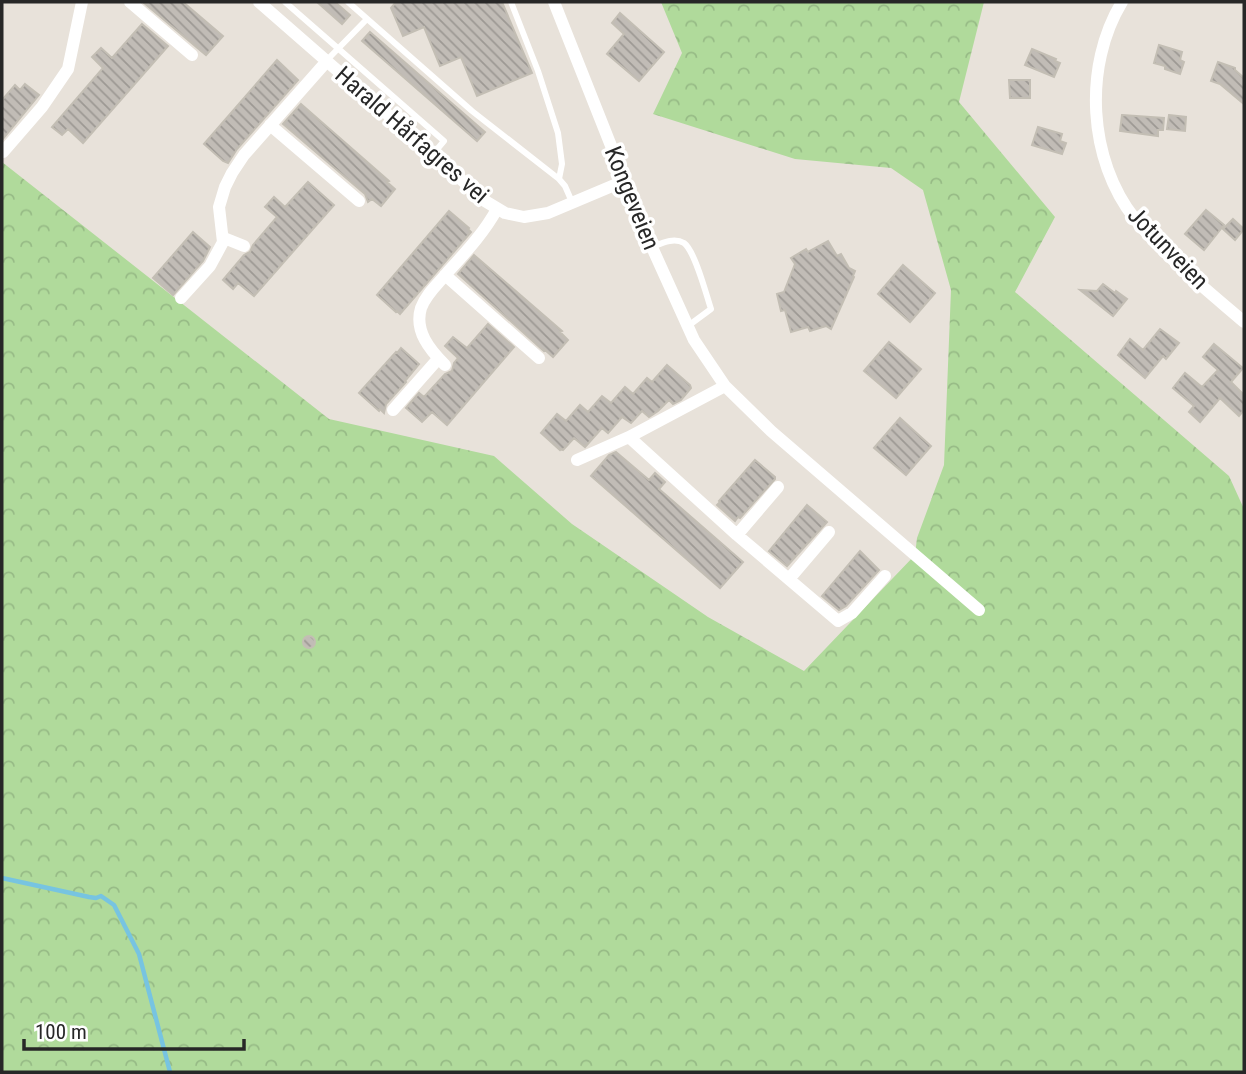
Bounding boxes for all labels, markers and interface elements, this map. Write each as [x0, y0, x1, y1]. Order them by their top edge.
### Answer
street label: Harald Hårfagres vei [330, 61, 494, 209]
street label: Kongeveien [599, 142, 665, 254]
street label: Jotunveien [1122, 201, 1214, 295]
scale bar [24, 1007, 245, 1052]
text: 100 m [35, 1020, 87, 1044]

